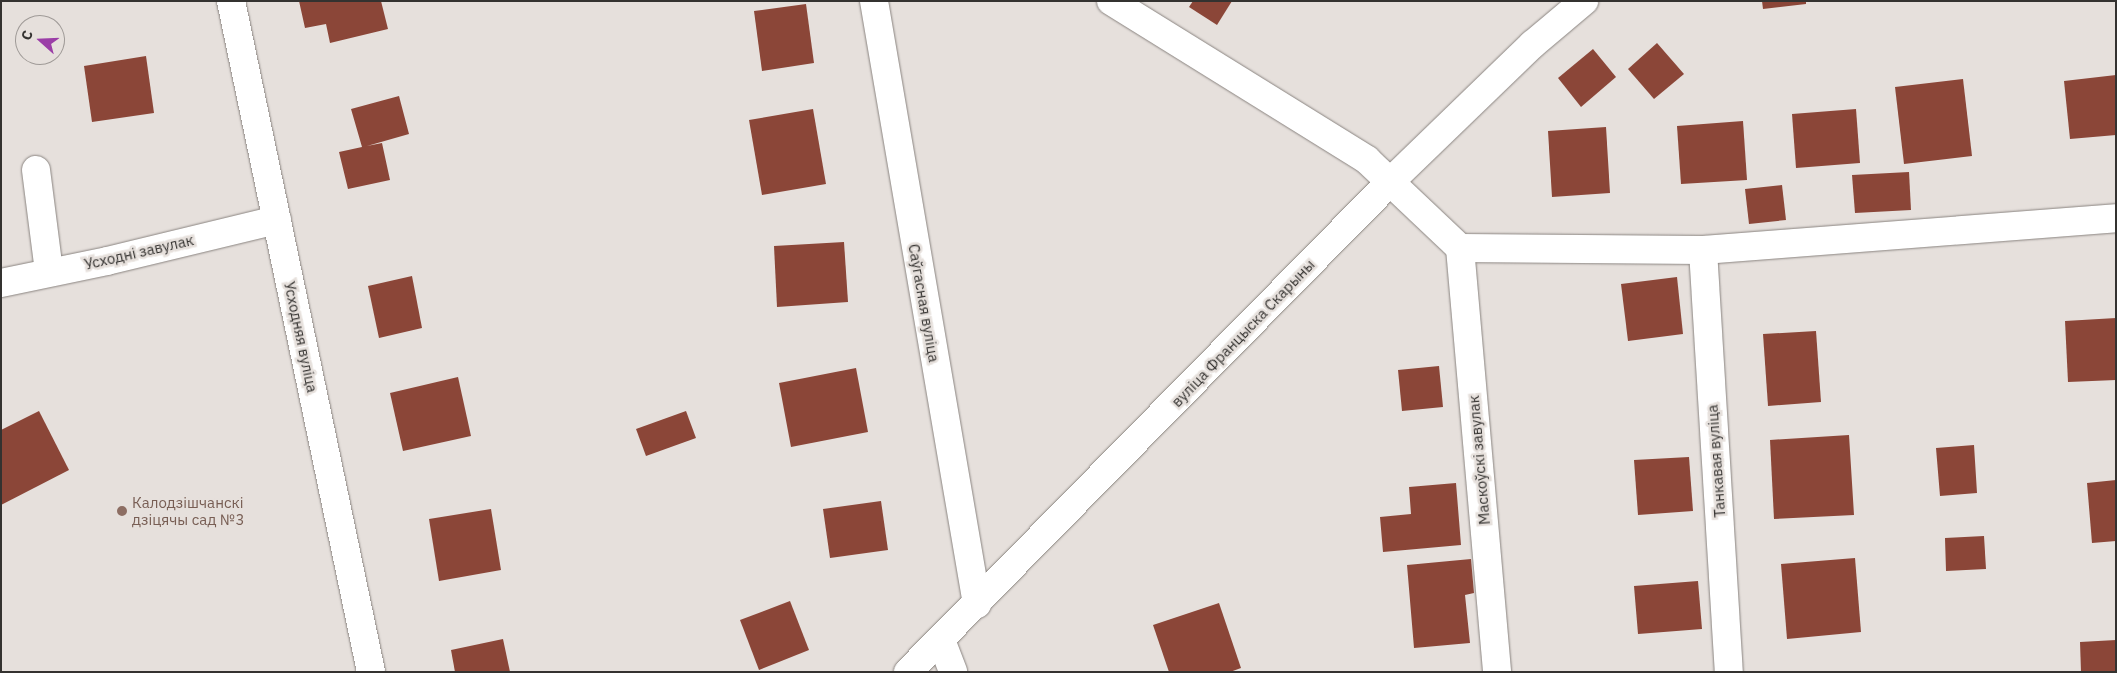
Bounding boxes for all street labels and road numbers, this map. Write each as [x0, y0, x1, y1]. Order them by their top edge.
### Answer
street label: Усходні завулак [83, 231, 195, 273]
street label: Саўгасная вуліца [905, 242, 943, 364]
street label: вуліца Францыска Скарыны [1168, 255, 1318, 411]
street label: Усходняя вуліца [280, 280, 322, 394]
street label: Маскоўскі завулак [1464, 394, 1494, 526]
street label: Танкавая вуліца [1703, 404, 1729, 518]

